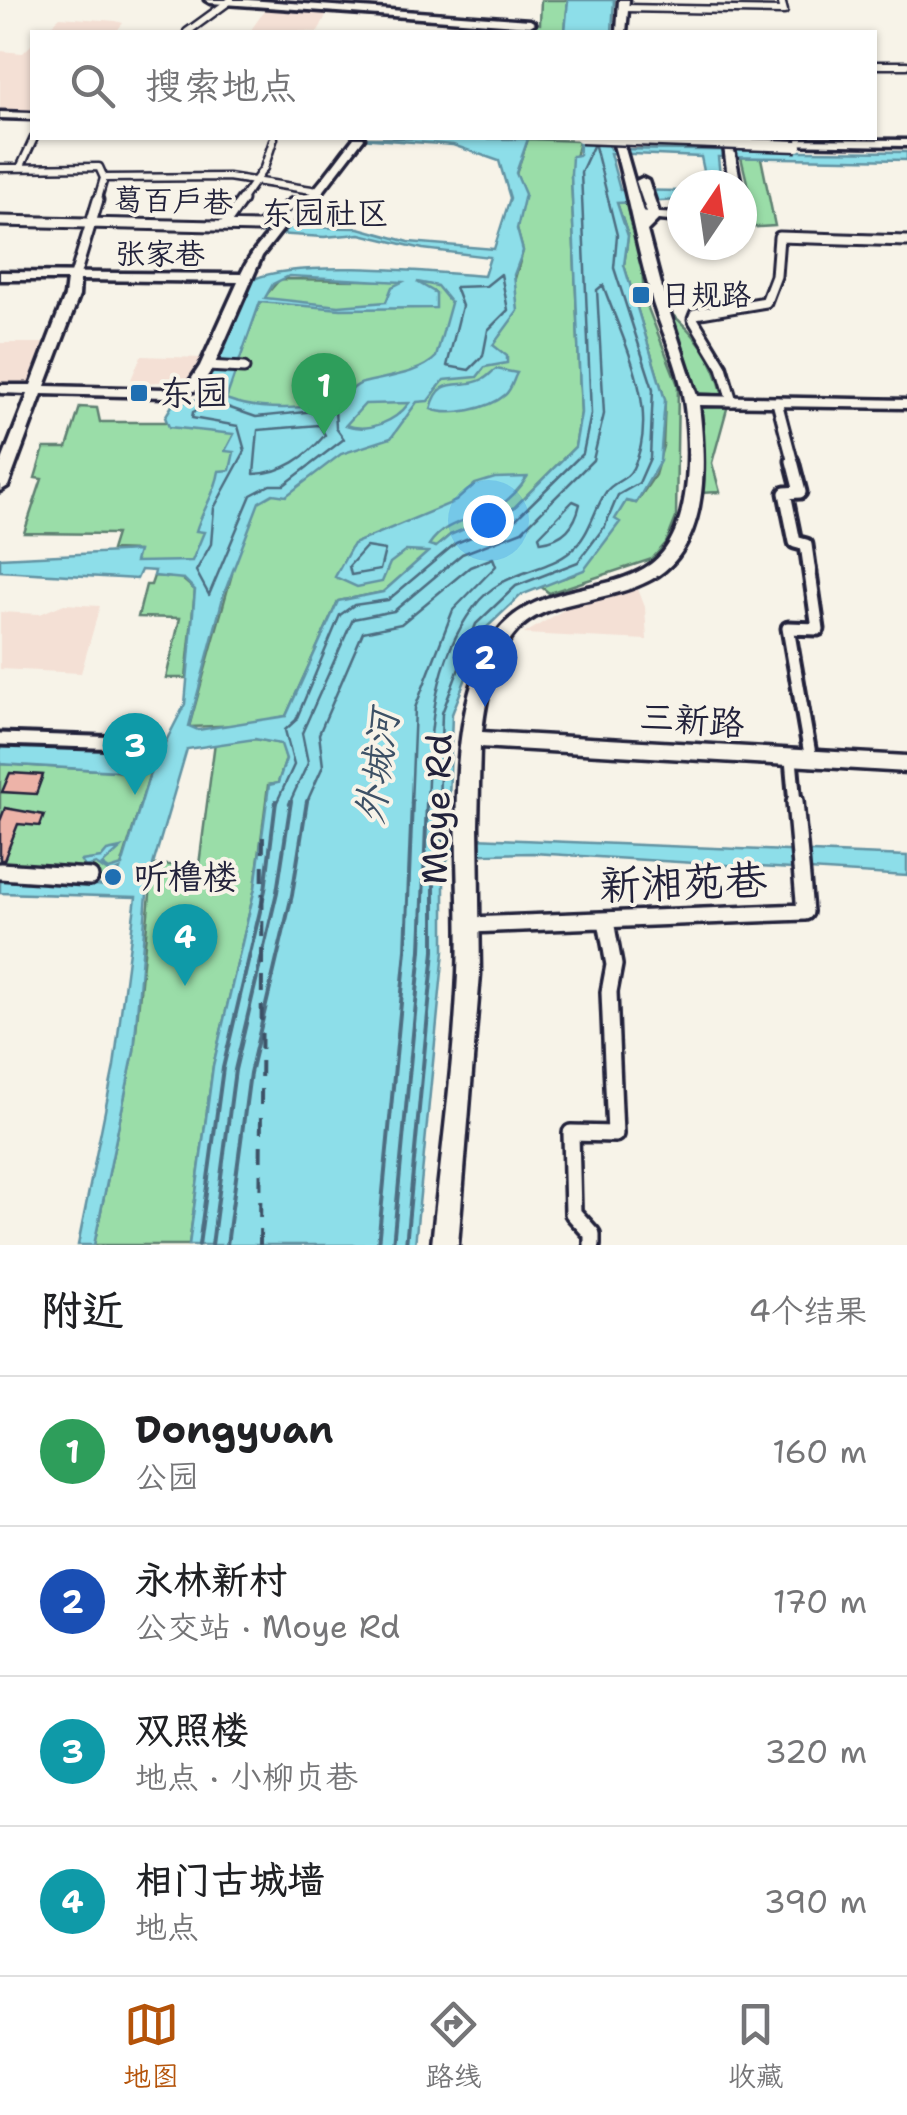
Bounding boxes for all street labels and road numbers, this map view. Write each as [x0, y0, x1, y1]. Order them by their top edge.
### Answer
street label: 葛百户巷 [112, 178, 234, 223]
street label: 张家巷 [115, 233, 205, 274]
street label: 三新路 [638, 692, 746, 747]
street label: Moye Rd [410, 732, 463, 885]
street label: 新湘苑巷 [598, 851, 768, 913]

